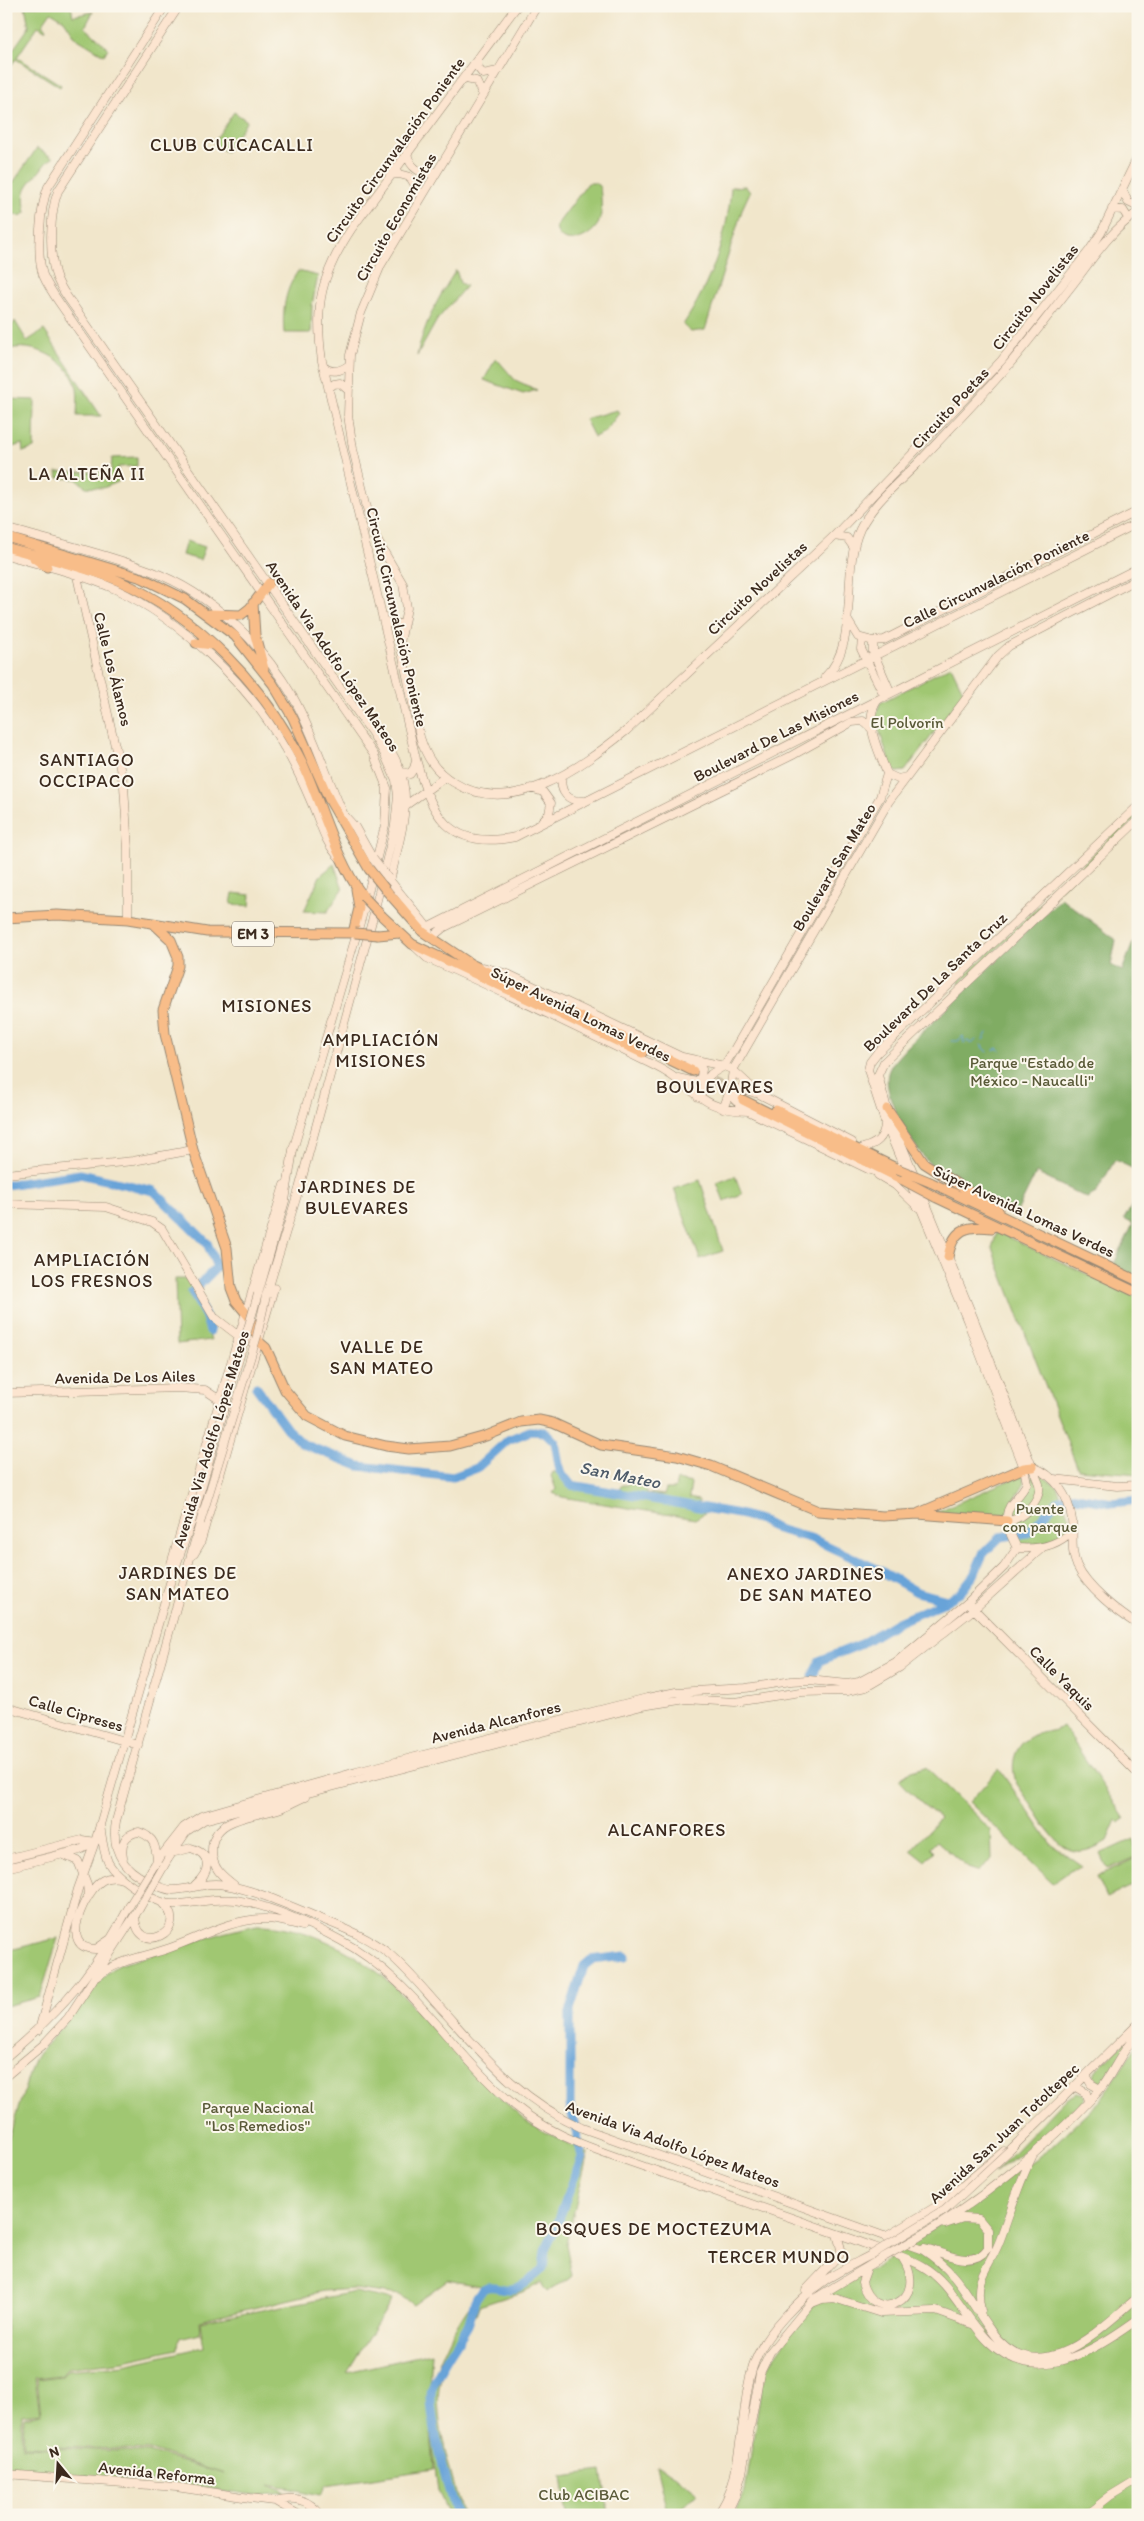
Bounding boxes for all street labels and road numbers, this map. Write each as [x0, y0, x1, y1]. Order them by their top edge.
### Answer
street label: Circuito Circunvalación Poniente [321, 53, 469, 247]
street label: Circuito Economistas [351, 149, 441, 285]
street label: Circuito Novelistas [988, 240, 1082, 354]
street label: Circuito Poetas [907, 363, 993, 453]
street label: Circuito Circunvalación Poniente [362, 505, 432, 729]
street label: Calle Circunvalación Poniente [900, 526, 1092, 632]
street label: Circuito Novelistas [703, 537, 811, 639]
street label: Avenida Via Adolfo López Mateos [262, 557, 404, 755]
street label: Calle Los Álamos [90, 610, 136, 728]
street label: Boulevard De Las Misiones [690, 686, 862, 786]
street label: Boulevard San Mateo [788, 800, 880, 934]
street label: Boulevard De La Santa Cruz [859, 908, 1011, 1056]
road number: EM 3 [232, 922, 274, 946]
street label: Súper Avenida Lomas Verdes [488, 962, 674, 1066]
street label: Súper Avenida Lomas Verdes [930, 1161, 1118, 1261]
street label: Avenida Via Adolfo López Mateos [169, 1328, 253, 1550]
street label: Avenida De Los Ailes [54, 1366, 196, 1388]
street label: Calle Yaquis [1025, 1641, 1099, 1715]
street label: Calle Cipreses [26, 1690, 126, 1736]
street label: Avenida Alcanfores [429, 1697, 563, 1747]
street label: Avenida San Juan Totoltepec [925, 2059, 1083, 2207]
street label: Avenida Via Adolfo López Mateos [563, 2096, 783, 2192]
street label: Avenida Reforma [98, 2457, 217, 2489]

